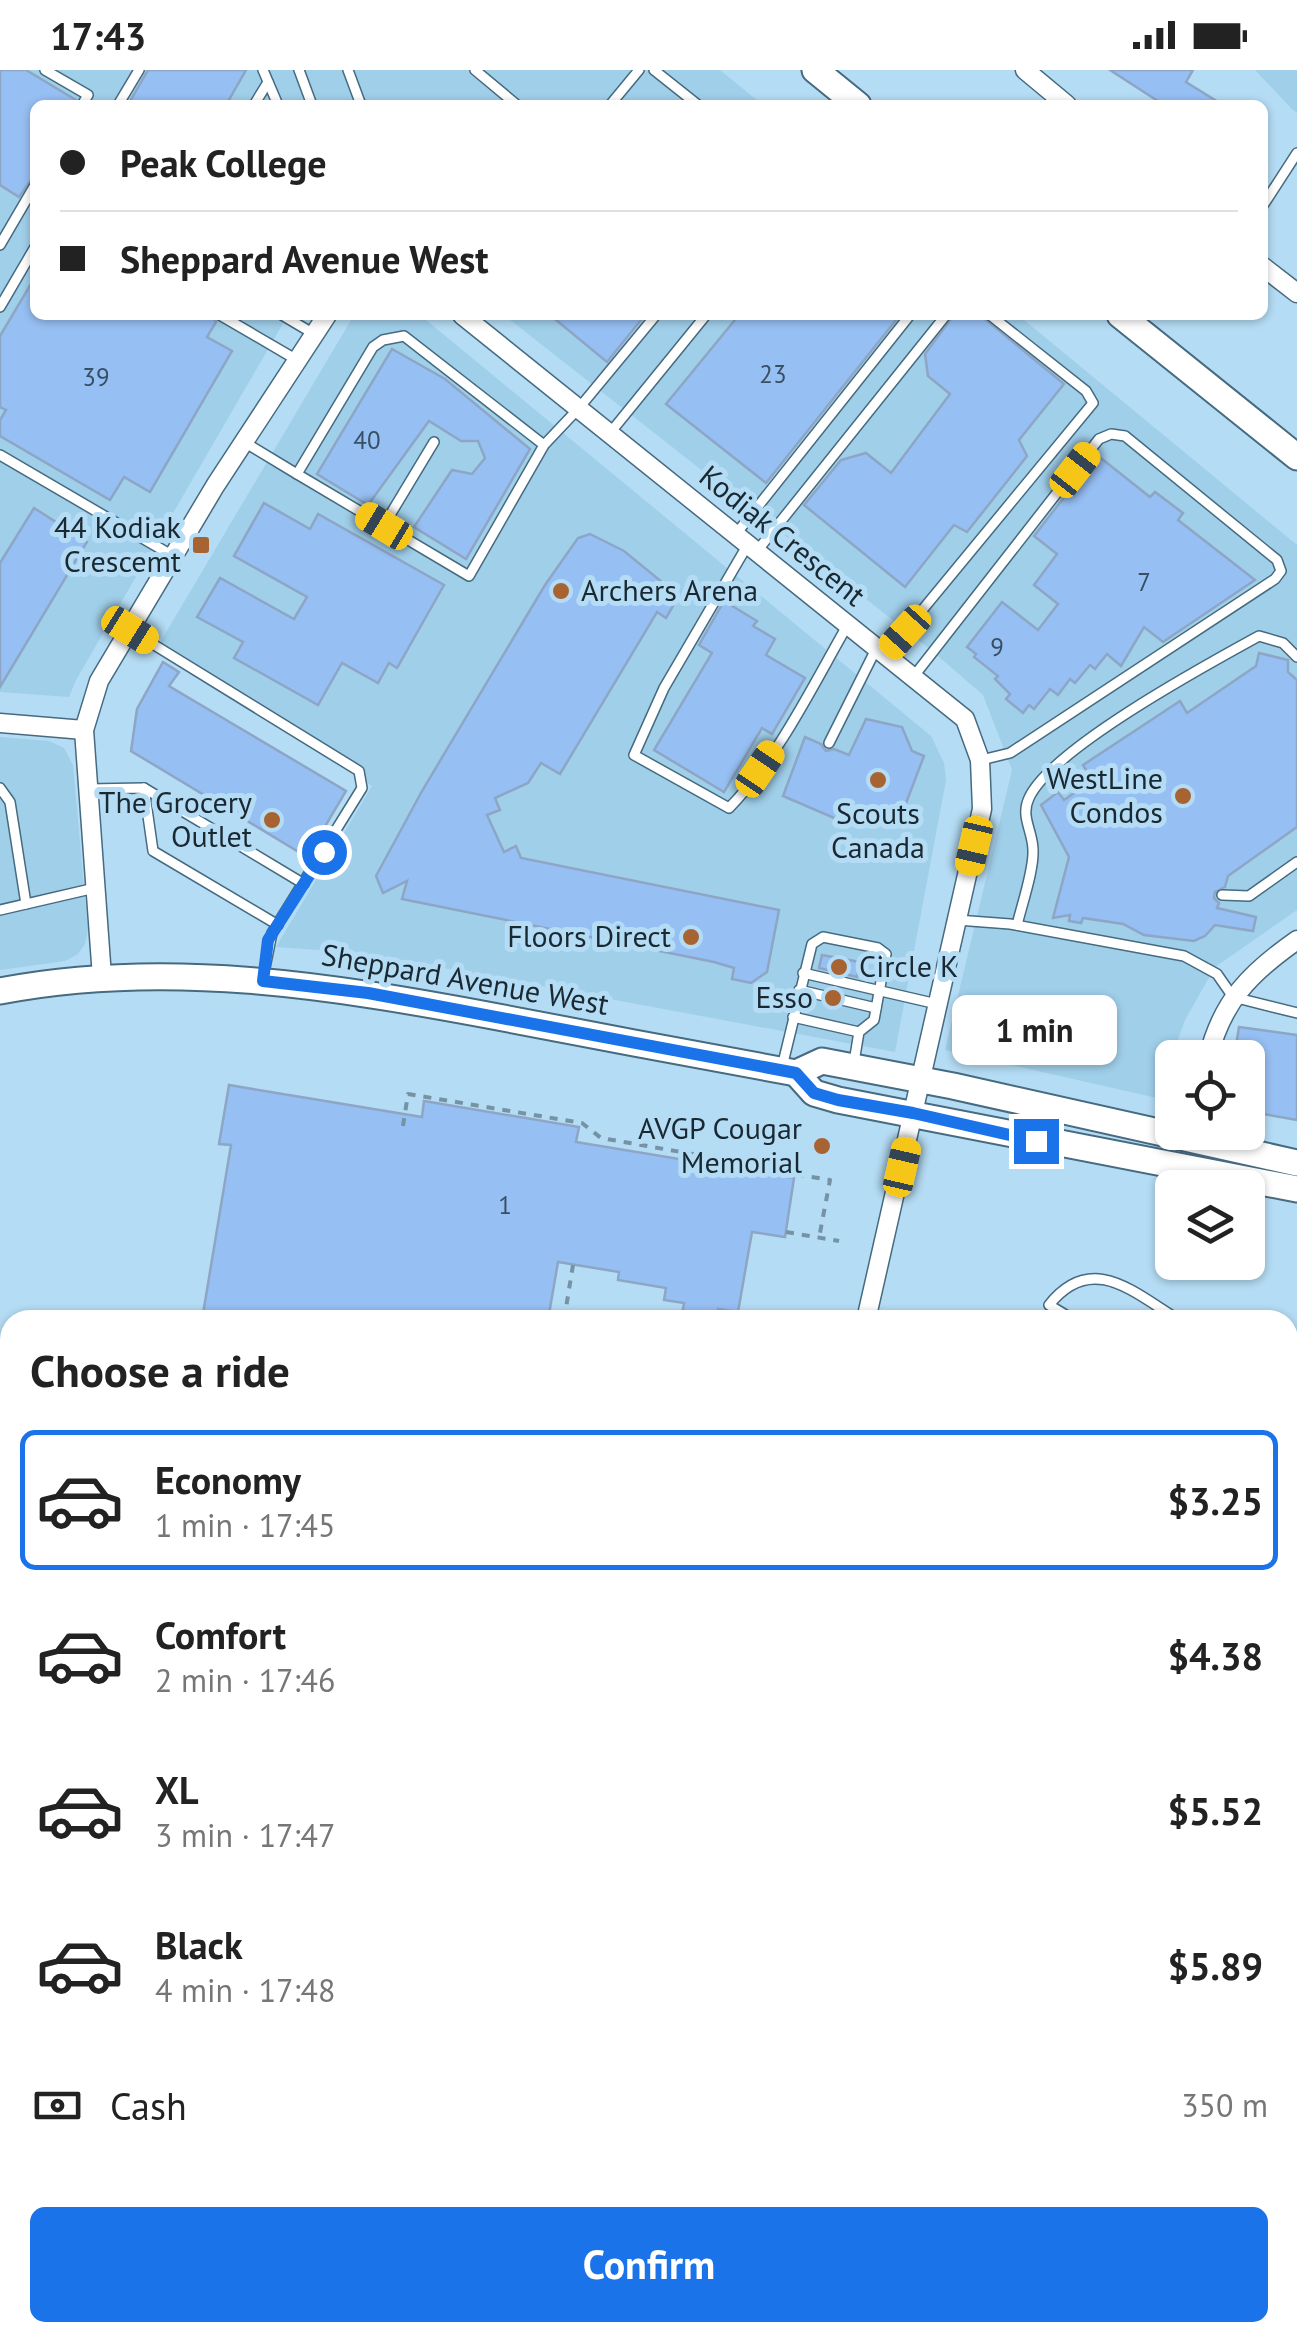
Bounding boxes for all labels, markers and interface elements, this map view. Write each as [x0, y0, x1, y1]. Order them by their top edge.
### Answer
text: 17:43 [50, 11, 146, 60]
text: Peak College [120, 138, 327, 187]
text: Sheppard Avenue West [120, 234, 489, 283]
house number: 23 [759, 358, 787, 390]
house number: 39 [82, 361, 110, 393]
house number: 40 [353, 424, 381, 456]
car [1045, 437, 1105, 503]
street label: Kodiak Crescent [692, 456, 874, 614]
car [351, 498, 417, 554]
place label: 44 Kodiak Crescemt [54, 507, 182, 580]
marker: 44 Kodiak Crescemt [190, 534, 212, 556]
house number: 7 [1137, 566, 1151, 598]
place label: Archers Arena [581, 570, 758, 609]
marker: Archers Arena [550, 580, 572, 602]
car [874, 600, 936, 664]
car [97, 601, 163, 659]
house number: 9 [990, 631, 1004, 663]
car [731, 736, 789, 802]
place label: WestLine Condos [1046, 758, 1163, 831]
marker: Scouts Canada [867, 769, 889, 791]
place label: The Grocery Outlet [99, 782, 252, 855]
marker: WestLine Condos [1172, 785, 1194, 807]
place label: Scouts Canada [831, 793, 925, 866]
marker: The Grocery Outlet [261, 809, 283, 831]
car [953, 813, 995, 879]
route start [302, 830, 347, 875]
place label: Floors Direct [507, 916, 671, 955]
marker: Floors Direct [680, 926, 702, 948]
street label: Sheppard Avenue West [319, 934, 612, 1023]
place label: Circle K [859, 946, 958, 985]
marker: Circle K [828, 956, 850, 978]
place label: Esso [756, 977, 813, 1016]
marker: Esso [822, 987, 844, 1009]
callout: 1 min [954, 996, 1118, 1066]
text: 1 min [995, 1009, 1074, 1051]
map controls [1155, 1040, 1265, 1280]
button: locate [1155, 1040, 1265, 1150]
place label: AVGP Cougar Memorial [638, 1108, 802, 1181]
route end [1014, 1119, 1059, 1164]
car [881, 1134, 923, 1200]
marker: AVGP Cougar Memorial [811, 1135, 833, 1157]
button: layers [1155, 1170, 1265, 1280]
house number: 1 [498, 1189, 512, 1221]
text: Choose a ride [30, 1341, 290, 1399]
icon: car [35, 1455, 125, 1545]
text: Economy [155, 1455, 301, 1504]
text: $3.25 [1167, 1476, 1263, 1525]
text: 1 min · 17:45 [155, 1504, 335, 1546]
icon: car [35, 1610, 125, 1700]
text: Comfort [155, 1610, 286, 1659]
text: $4.38 [1167, 1631, 1263, 1680]
text: 2 min · 17:46 [155, 1659, 335, 1701]
icon: car [35, 1765, 125, 1855]
text: XL [155, 1765, 199, 1814]
text: $5.52 [1167, 1786, 1263, 1835]
text: 3 min · 17:47 [155, 1814, 335, 1856]
icon: car [35, 1920, 125, 2010]
text: Black [155, 1920, 243, 1969]
text: $5.89 [1167, 1941, 1263, 1990]
text: 4 min · 17:48 [155, 1969, 335, 2011]
icon: cash [30, 2078, 85, 2133]
text: Cash [110, 2081, 187, 2130]
text: 350 m [1181, 2084, 1268, 2126]
button: Confirm [30, 2207, 1268, 2322]

